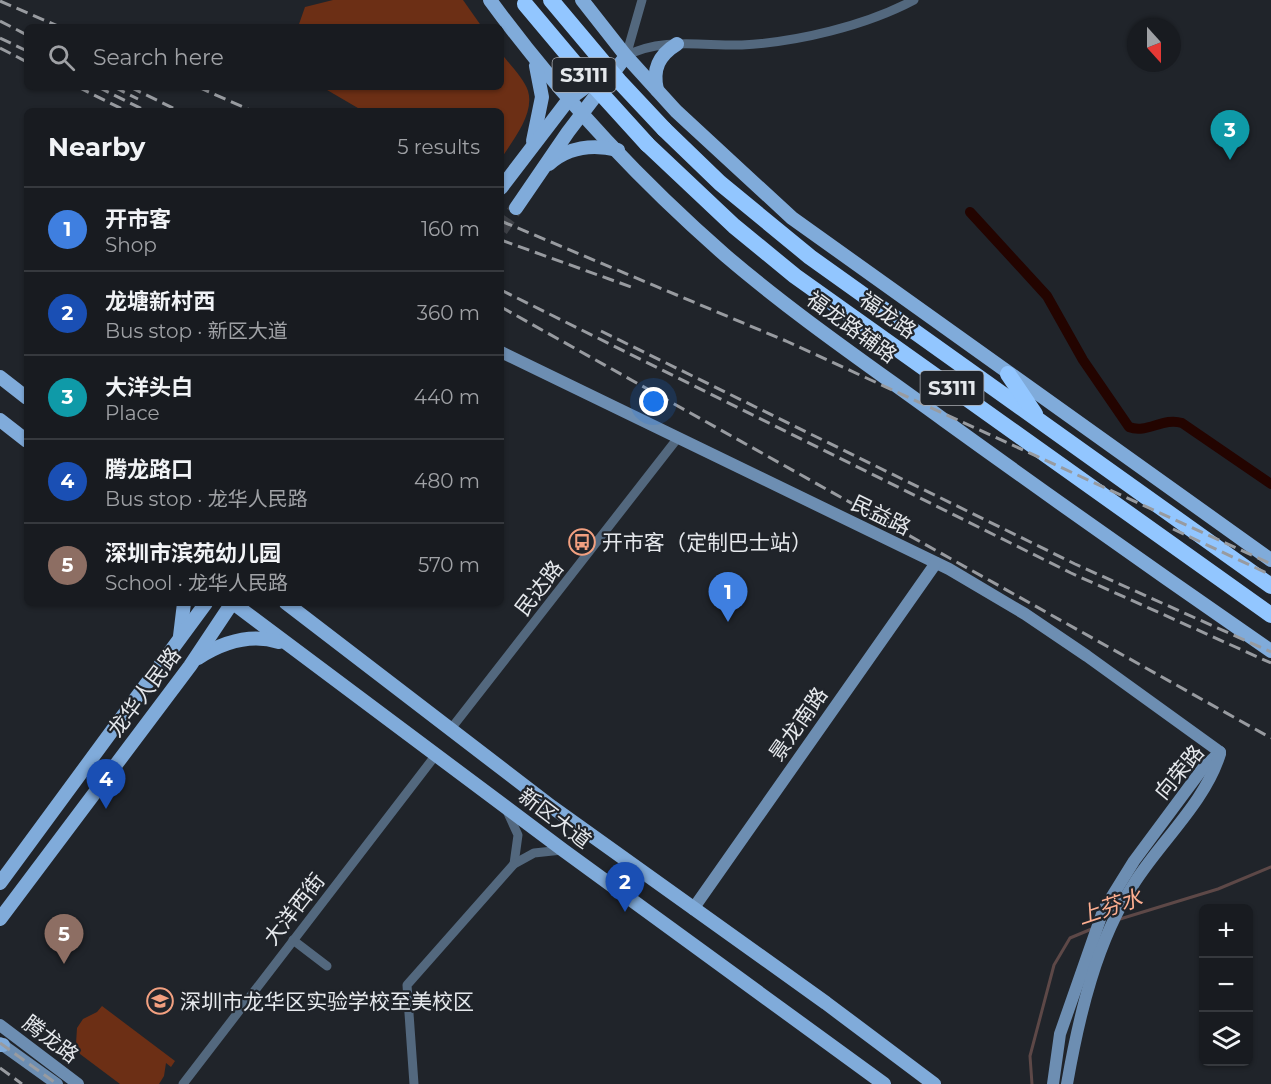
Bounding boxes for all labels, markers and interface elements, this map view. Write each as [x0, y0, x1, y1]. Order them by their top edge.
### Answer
north arrow [1127, 18, 1181, 72]
search box [24, 24, 504, 90]
icon: search [45, 41, 78, 74]
text: Search here [93, 44, 224, 71]
road number: S3111 [552, 58, 616, 92]
pin: 3 [1210, 110, 1250, 160]
text: Nearby [48, 131, 145, 163]
text: 5 results [397, 135, 480, 159]
text: 开市客 [105, 206, 171, 233]
text: 1 [64, 217, 71, 241]
text: 160 m [421, 217, 480, 241]
text: Shop [105, 233, 157, 257]
street label: 福龙路辅路 [802, 286, 902, 368]
street label: 福龙路 [855, 287, 921, 343]
text: 龙塘新村西 [105, 288, 215, 315]
text: 2 [62, 301, 73, 325]
text: 360 m [417, 301, 480, 325]
text: Bus stop · 新区大道 [105, 319, 288, 343]
road number: S3111 [920, 371, 984, 405]
text: 大洋头白 [105, 374, 193, 401]
text: 3 [62, 385, 73, 409]
text: 440 m [414, 385, 480, 409]
your location [639, 387, 668, 416]
text: Place [105, 401, 160, 425]
text: 腾龙路口 [105, 456, 193, 483]
text: 4 [61, 469, 74, 493]
text: 480 m [414, 469, 480, 493]
text: Bus stop · 龙华人民路 [105, 487, 308, 511]
street label: 民益路 [847, 490, 915, 540]
bus stop icon: 开市客（定制巴士站） [567, 527, 597, 557]
place label: 开市客（定制巴士站） [602, 530, 812, 555]
text: 深圳市滨苑幼儿园 [105, 540, 281, 567]
text: 5 [62, 553, 73, 577]
text: 570 m [418, 553, 480, 577]
street label: 民达路 [510, 555, 568, 621]
text: School · 龙华人民路 [105, 571, 288, 595]
pin: 1 [708, 572, 748, 622]
street label: 龙华人民路 [102, 643, 186, 741]
street label: 景龙南路 [764, 682, 832, 766]
street label: 向荣路 [1149, 740, 1209, 804]
pin: 4 [86, 760, 126, 809]
street label: 新区大道 [514, 783, 596, 853]
pin: 2 [606, 862, 644, 912]
street label: 大洋西街 [258, 868, 330, 950]
water label: 上芬水 [1074, 884, 1147, 930]
map controls [1199, 904, 1253, 1066]
button: + [1199, 904, 1253, 958]
pin: 5 [44, 914, 84, 964]
button: − [1199, 958, 1253, 1012]
school or university icon: 深圳市龙华区实验学校至美校区 [145, 986, 175, 1016]
place label: 深圳市龙华区实验学校至美校区 [180, 989, 474, 1014]
street label: 腾龙路 [18, 1010, 84, 1068]
button: layers [1199, 1012, 1253, 1066]

